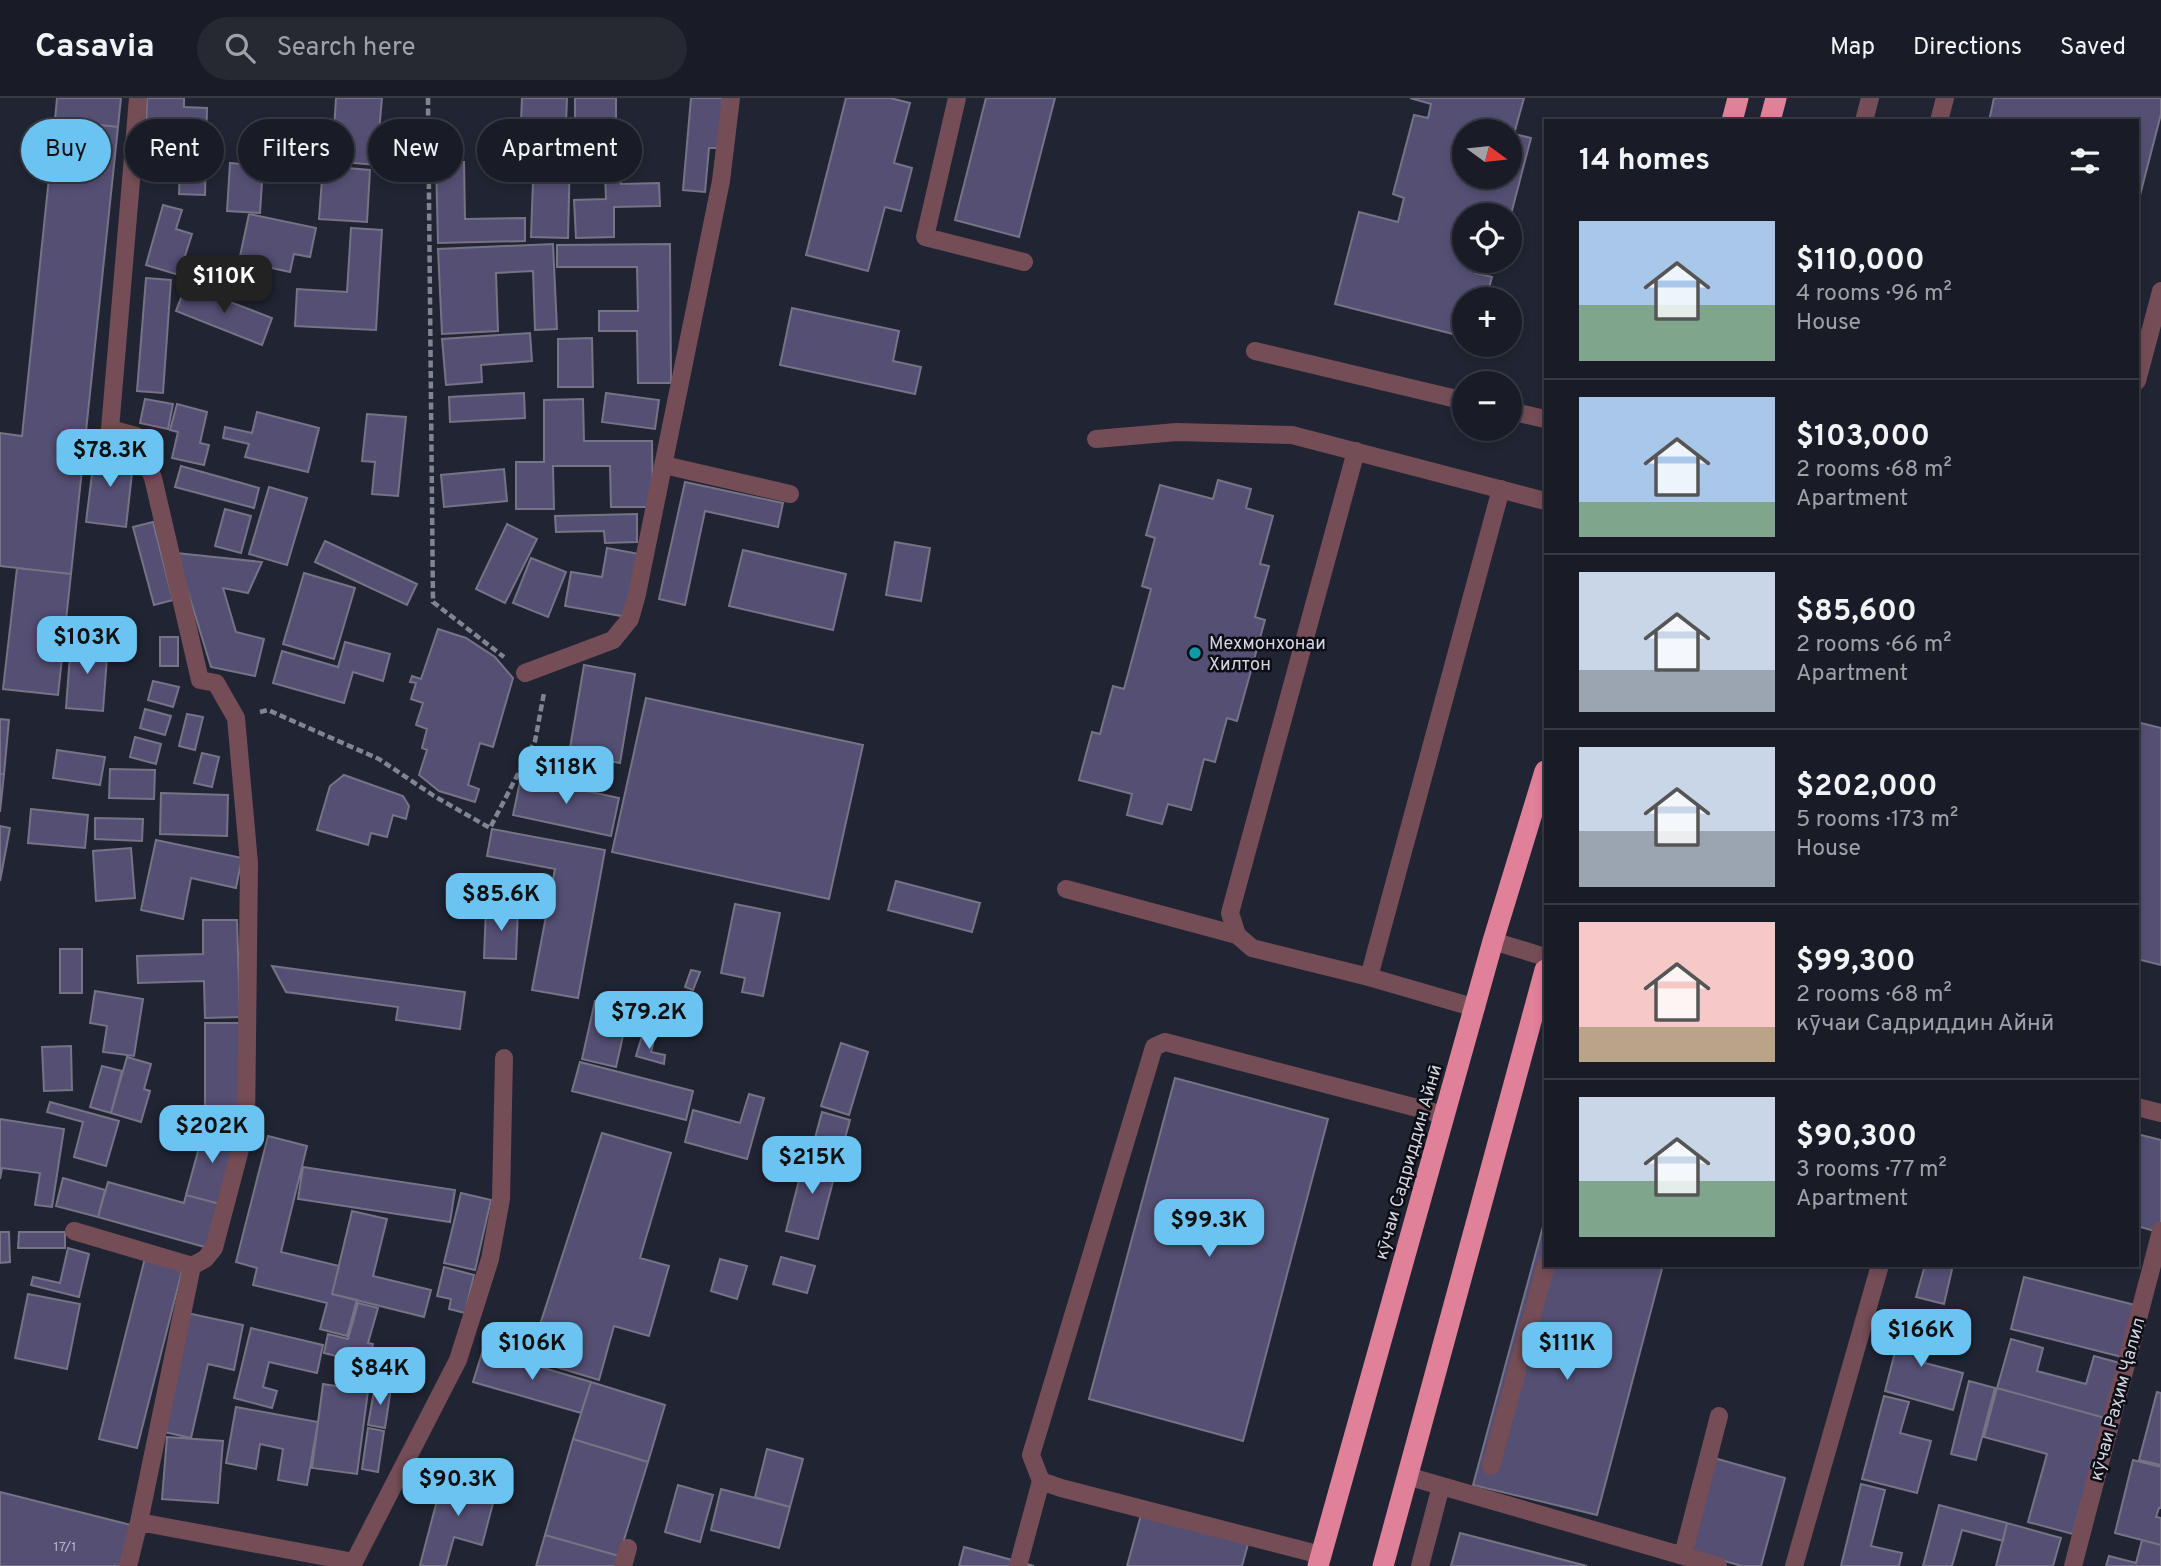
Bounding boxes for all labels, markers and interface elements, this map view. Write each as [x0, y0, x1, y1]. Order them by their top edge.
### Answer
search box [197, 17, 687, 80]
text: Casavia [35, 27, 155, 69]
icon: search [221, 29, 259, 67]
text: Search here [277, 32, 416, 65]
text: Map [1830, 33, 1875, 63]
text: Directions [1913, 33, 2022, 63]
text: Saved [2060, 33, 2126, 63]
chip: Buy [21, 119, 111, 182]
chip: Rent [125, 119, 224, 182]
chip: Filters [238, 119, 354, 182]
chip: New [368, 119, 463, 182]
chip: Apartment [477, 119, 642, 182]
north arrow [1452, 119, 1522, 189]
map controls [1452, 119, 1522, 441]
icon: filters [2066, 142, 2104, 180]
text: 14 homes [1579, 143, 1710, 180]
button: locate [1452, 203, 1522, 273]
text: $110,000 [1796, 243, 1925, 280]
icon: home [1635, 249, 1719, 333]
pin: $110K [175, 256, 273, 315]
text: $110K [192, 263, 256, 292]
text: 4 rooms · 96 m² [1796, 280, 1952, 309]
button: + [1452, 287, 1522, 357]
text: House [1796, 309, 1861, 338]
button: − [1452, 371, 1522, 441]
text: $103,000 [1796, 419, 1930, 456]
icon: home [1635, 425, 1719, 509]
pin: $78.3K [53, 430, 167, 489]
text: $78.3K [72, 437, 148, 466]
text: 2 rooms · 68 m² [1796, 456, 1952, 485]
text: Apartment [1796, 485, 1908, 514]
text: $85,600 [1796, 594, 1917, 631]
icon: home [1635, 600, 1719, 684]
pin: $103K [38, 616, 136, 676]
text: $103K [53, 624, 121, 653]
text: 2 rooms · 66 m² [1796, 631, 1952, 660]
place label: Мехмонхонаи Хилтон [1209, 633, 1326, 677]
marker: Мехмонхонаи Хилтон [1187, 645, 1203, 661]
text: Apartment [1796, 660, 1908, 689]
pin: $118K [517, 746, 615, 806]
text: $118K [535, 754, 597, 783]
text: $202,000 [1796, 769, 1937, 806]
icon: home [1635, 775, 1719, 859]
text: 5 rooms · 173 m² [1796, 806, 1958, 835]
text: House [1796, 835, 1861, 864]
pin: $85.6K [444, 874, 558, 933]
text: $85.6K [462, 881, 540, 910]
text: $99,300 [1796, 944, 1916, 981]
icon: home [1635, 950, 1719, 1034]
text: 2 rooms · 68 m² [1796, 981, 1952, 1010]
pin: $79.2K [592, 992, 706, 1051]
text: $79.2K [611, 999, 687, 1028]
text: кӯчаи Садриддин Айнӣ [1796, 1010, 2054, 1039]
street label: кӯчаи Садриддин Айнӣ [1371, 1062, 1448, 1263]
pin: $202K [163, 1105, 261, 1165]
text: $202K [175, 1113, 249, 1142]
text: $90,300 [1796, 1119, 1917, 1156]
icon: home [1635, 1125, 1719, 1209]
pin: $215K [763, 1136, 861, 1196]
text: $215K [778, 1144, 846, 1173]
text: 3 rooms · 77 m² [1796, 1156, 1947, 1185]
text: Apartment [1796, 1185, 1908, 1214]
pin: $99.3K [1152, 1200, 1266, 1259]
text: $99.3K [1170, 1207, 1248, 1236]
pin: $166K [1872, 1310, 1970, 1369]
street label: кӯчаи Раҳим Ҷалил [2086, 1315, 2151, 1484]
text: $166K [1887, 1317, 1955, 1346]
pin: $106K [483, 1322, 581, 1382]
pin: $111K [1518, 1322, 1616, 1382]
text: $106K [498, 1330, 566, 1359]
text: $111K [1538, 1330, 1596, 1359]
pin: $84K [339, 1348, 421, 1407]
text: $84K [350, 1355, 410, 1384]
pin: $90.3K [401, 1458, 515, 1518]
text: $90.3K [419, 1466, 497, 1495]
house number: 17/1 [53, 1539, 77, 1556]

